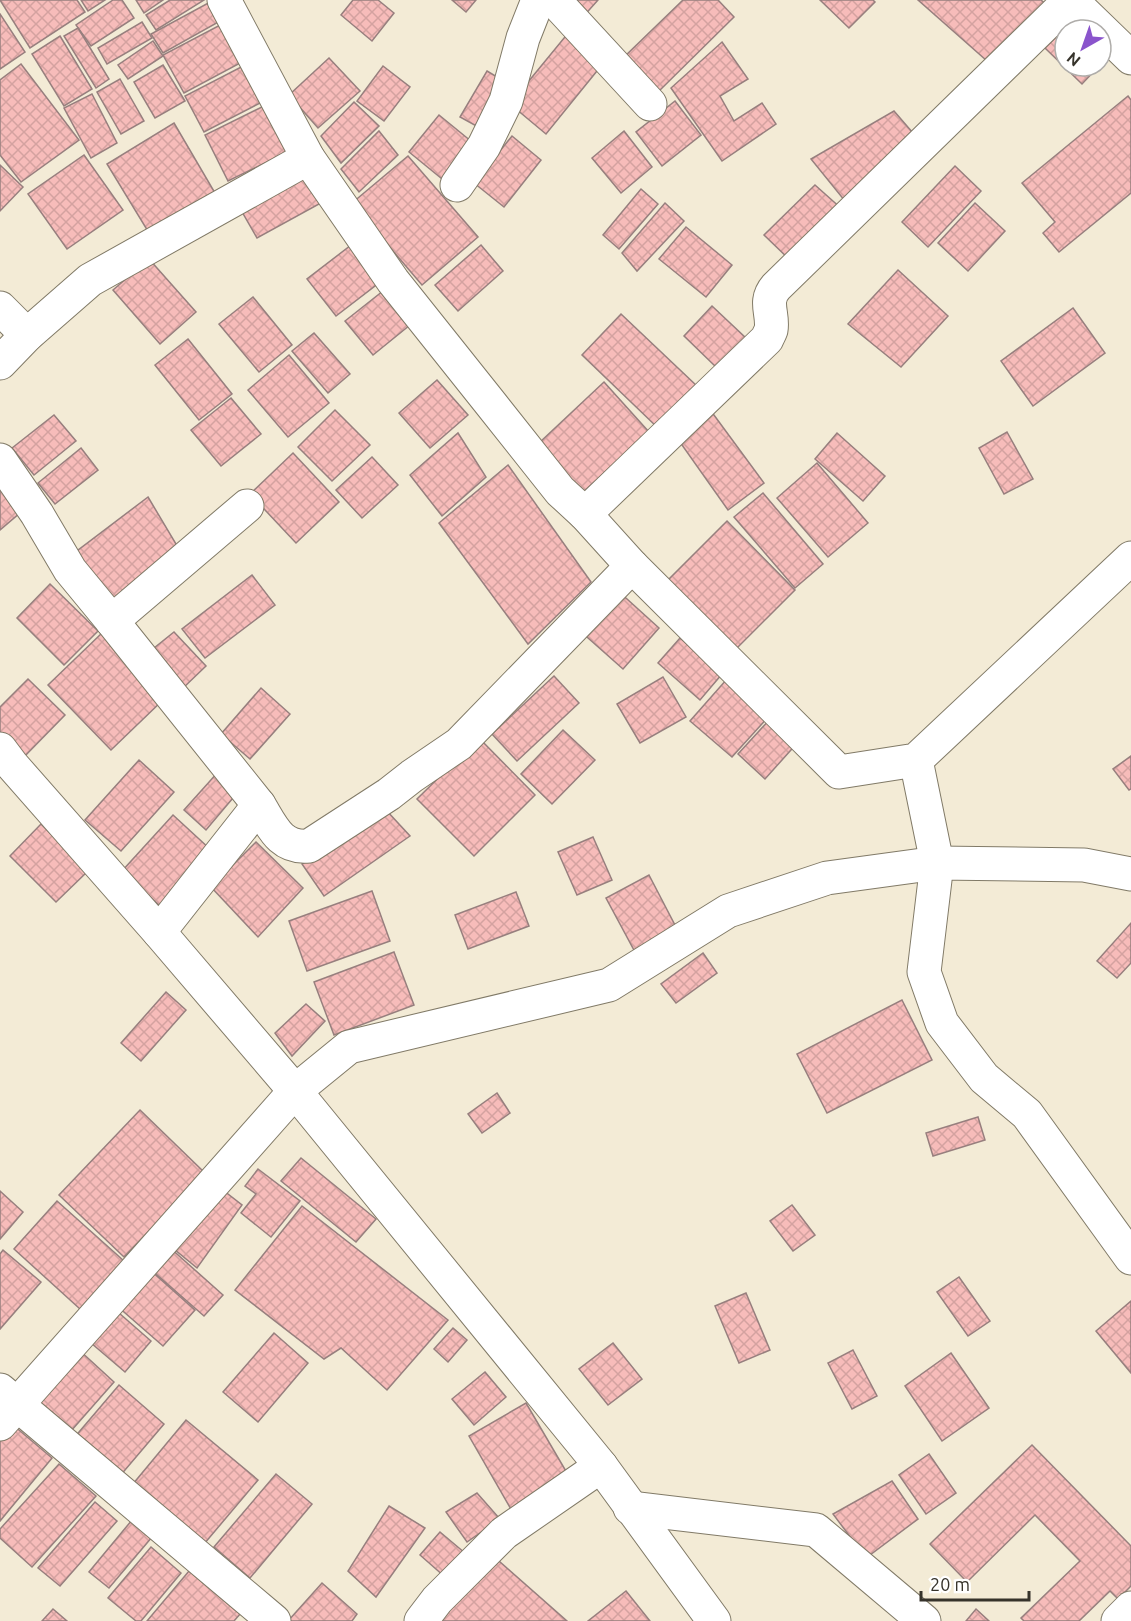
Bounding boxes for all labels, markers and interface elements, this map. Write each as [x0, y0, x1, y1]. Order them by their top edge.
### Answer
north arrow [1053, 18, 1113, 78]
text: N [1063, 49, 1084, 70]
scale bar [921, 1564, 1029, 1602]
text: 20 m [930, 1574, 970, 1594]

